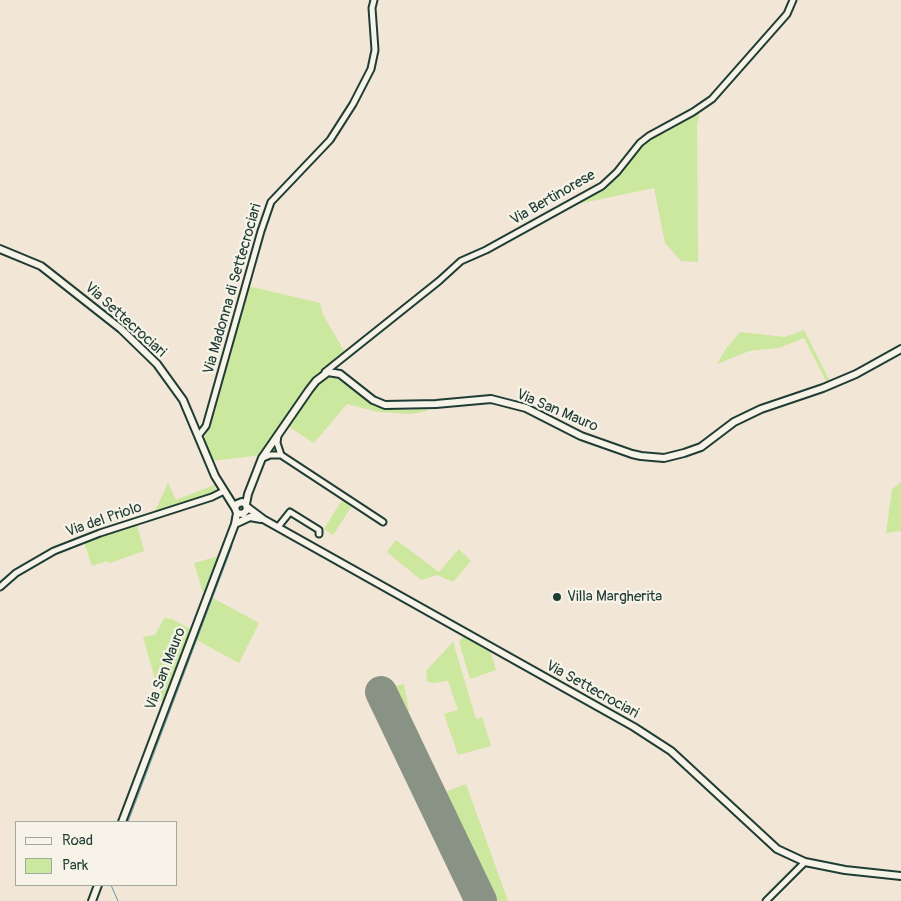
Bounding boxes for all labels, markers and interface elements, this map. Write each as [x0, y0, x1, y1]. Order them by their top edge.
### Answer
street label: Via Bertinorese [507, 166, 599, 230]
street label: Via Madonna di Settecrociari [200, 202, 266, 376]
street label: Via Settecrociari [81, 279, 169, 361]
street label: Via San Mauro [513, 386, 601, 436]
street label: Via del Priolo [64, 499, 144, 541]
place label: Villa Margherita [567, 588, 662, 606]
marker: Villa Margherita [551, 591, 563, 603]
street label: Via San Mauro [142, 625, 190, 713]
street label: Via Settecrociari [542, 657, 642, 723]
legend [15, 821, 178, 886]
text: Road [62, 831, 93, 850]
text: Park [62, 856, 88, 875]

